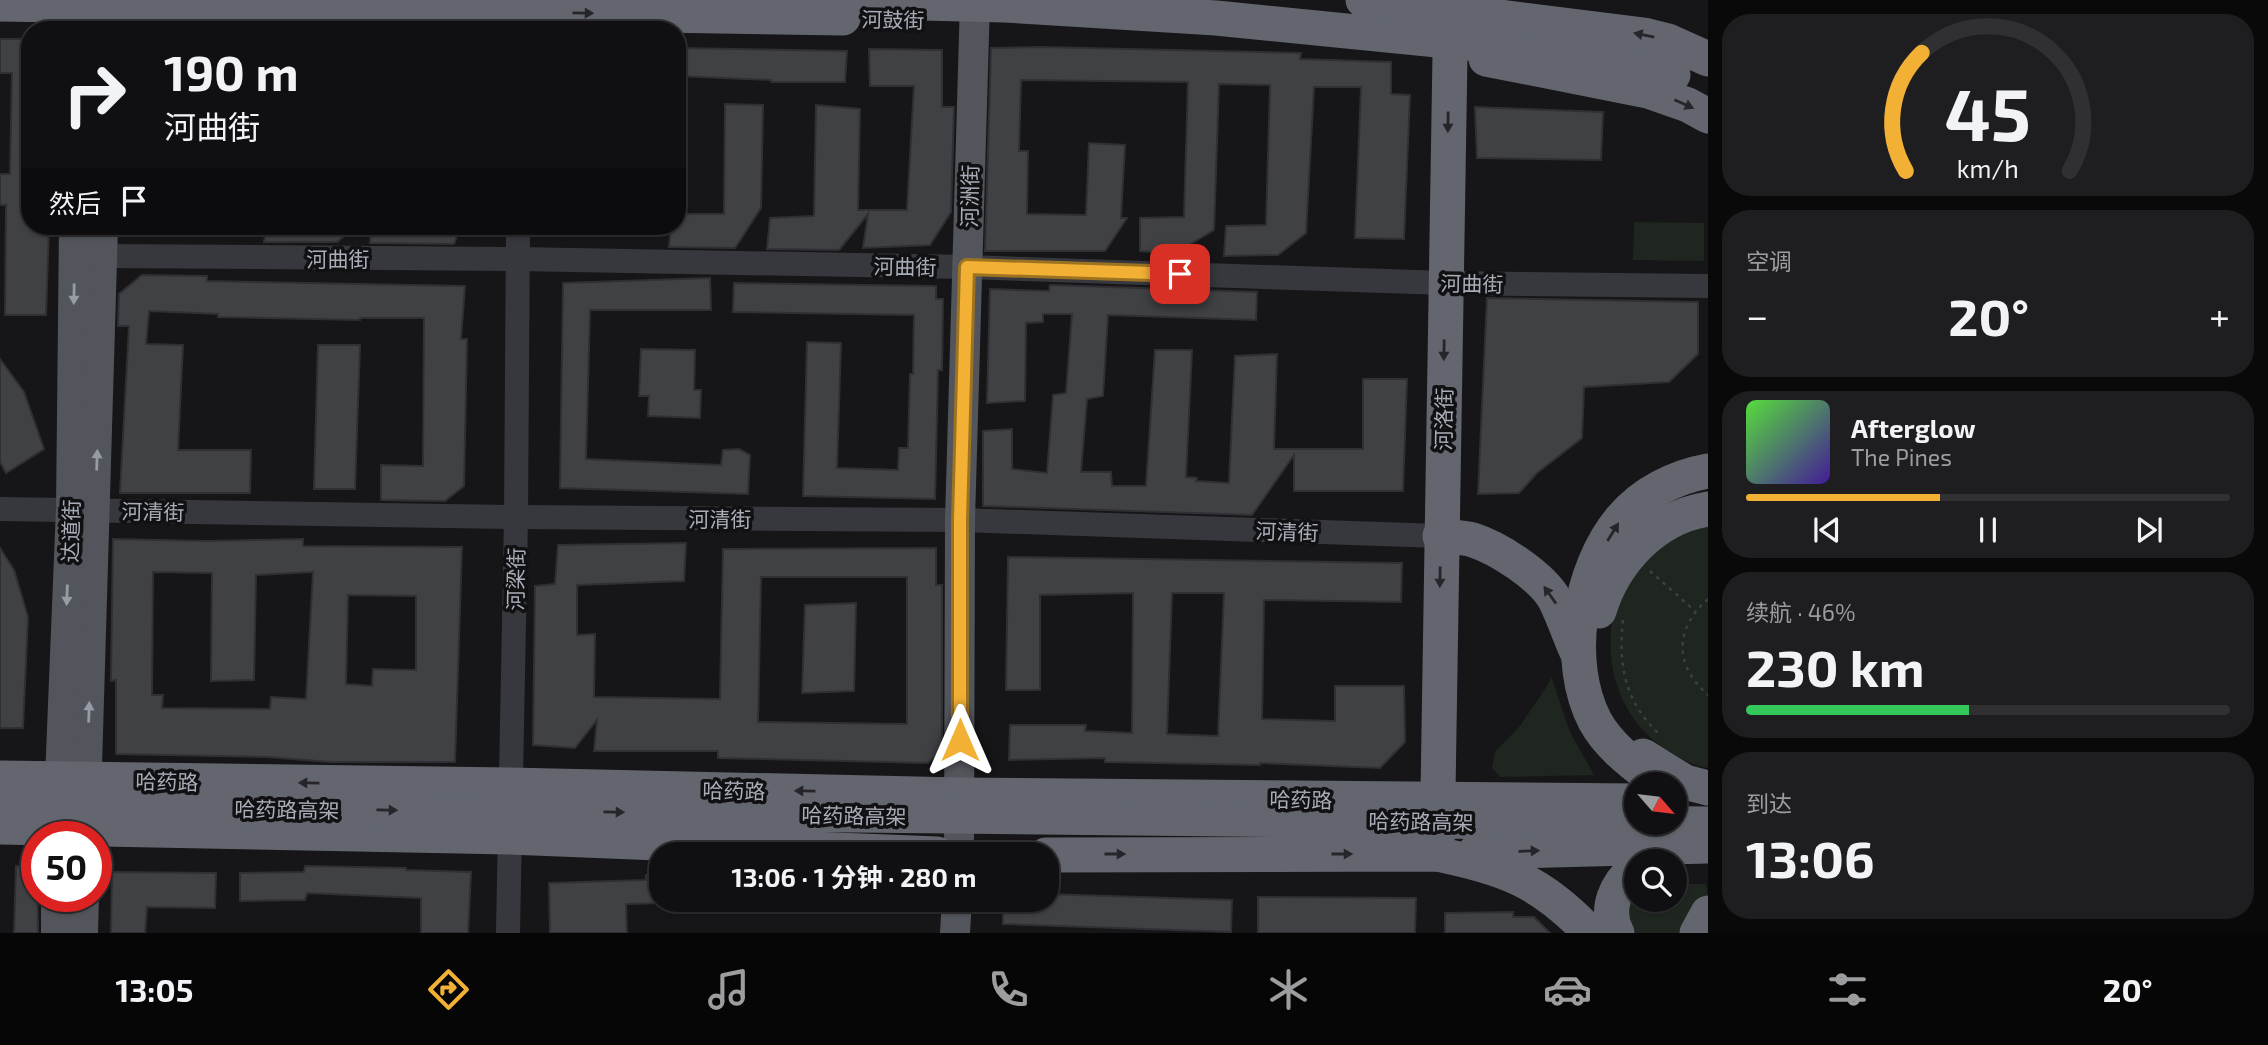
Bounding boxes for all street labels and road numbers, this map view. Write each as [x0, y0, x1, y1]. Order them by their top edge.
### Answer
street label: 河鼓街 [861, 6, 925, 32]
street label: 河洲街 [956, 164, 982, 228]
street label: 河曲街 [307, 246, 370, 271]
street label: 河曲街 [873, 253, 937, 279]
street label: 河曲街 [1440, 270, 1504, 296]
street label: 河洛街 [1430, 387, 1456, 451]
street label: 河清街 [121, 498, 185, 524]
street label: 达道街 [56, 499, 84, 563]
street label: 河清街 [689, 506, 752, 531]
street label: 河清街 [1255, 517, 1319, 545]
street label: 河梁街 [502, 547, 528, 611]
street label: 哈药路 [135, 768, 199, 794]
street label: 哈药路 [702, 777, 766, 803]
street label: 哈药路 [1269, 786, 1333, 812]
street label: 哈药路高架 [234, 796, 340, 822]
street label: 哈药路高架 [801, 802, 907, 828]
street label: 哈药路高架 [1368, 808, 1474, 834]

